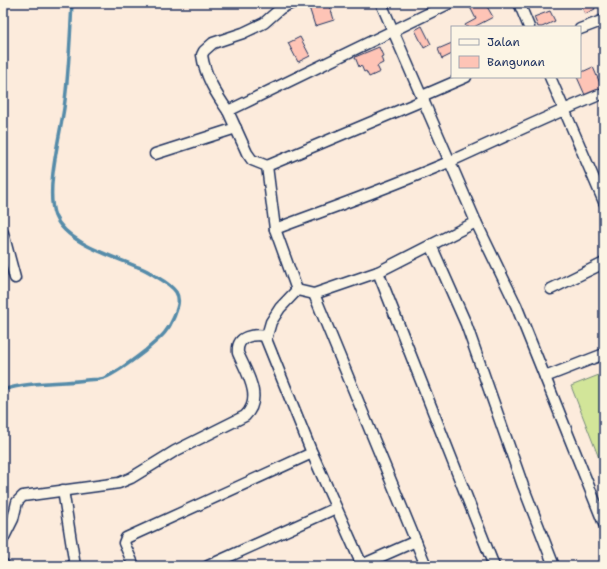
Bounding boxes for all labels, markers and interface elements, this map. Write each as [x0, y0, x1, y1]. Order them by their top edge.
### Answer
legend [451, 26, 581, 78]
text: Jalan [487, 34, 520, 50]
text: Bangunan [487, 54, 545, 70]

